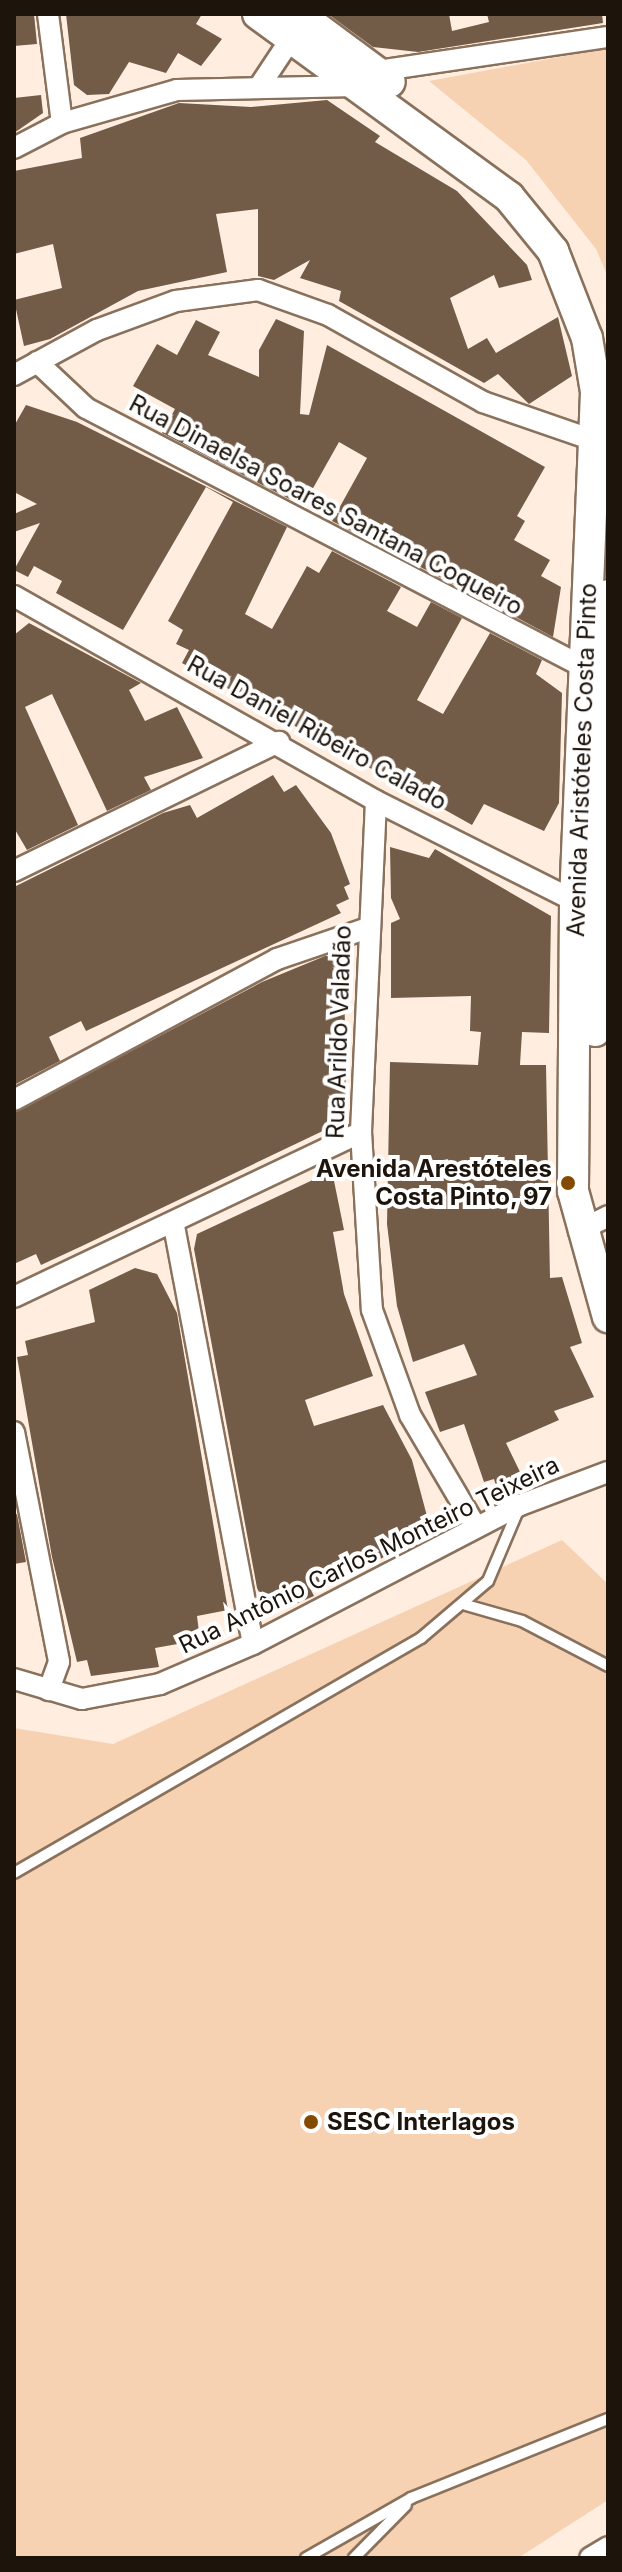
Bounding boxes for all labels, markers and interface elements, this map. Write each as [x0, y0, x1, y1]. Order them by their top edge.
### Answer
street label: Rua Dinaelsa Soares Santana Coqueiro [124, 389, 528, 621]
street label: Avenida Aristóteles Costa Pinto [561, 582, 603, 938]
street label: Rua Daniel Ribeiro Calado [182, 650, 452, 816]
street label: Rua Arildo Valadão [321, 925, 357, 1139]
place label: Avenida Arestóteles Costa Pinto, 97 [316, 1155, 552, 1211]
marker: Avenida Arestóteles Costa Pinto, 97 [559, 1174, 577, 1192]
street label: Rua Antônio Carlos Monteiro Teixeira [174, 1450, 564, 1660]
place label: SESC Interlagos [327, 2108, 515, 2136]
marker: SESC Interlagos [302, 2113, 320, 2131]

